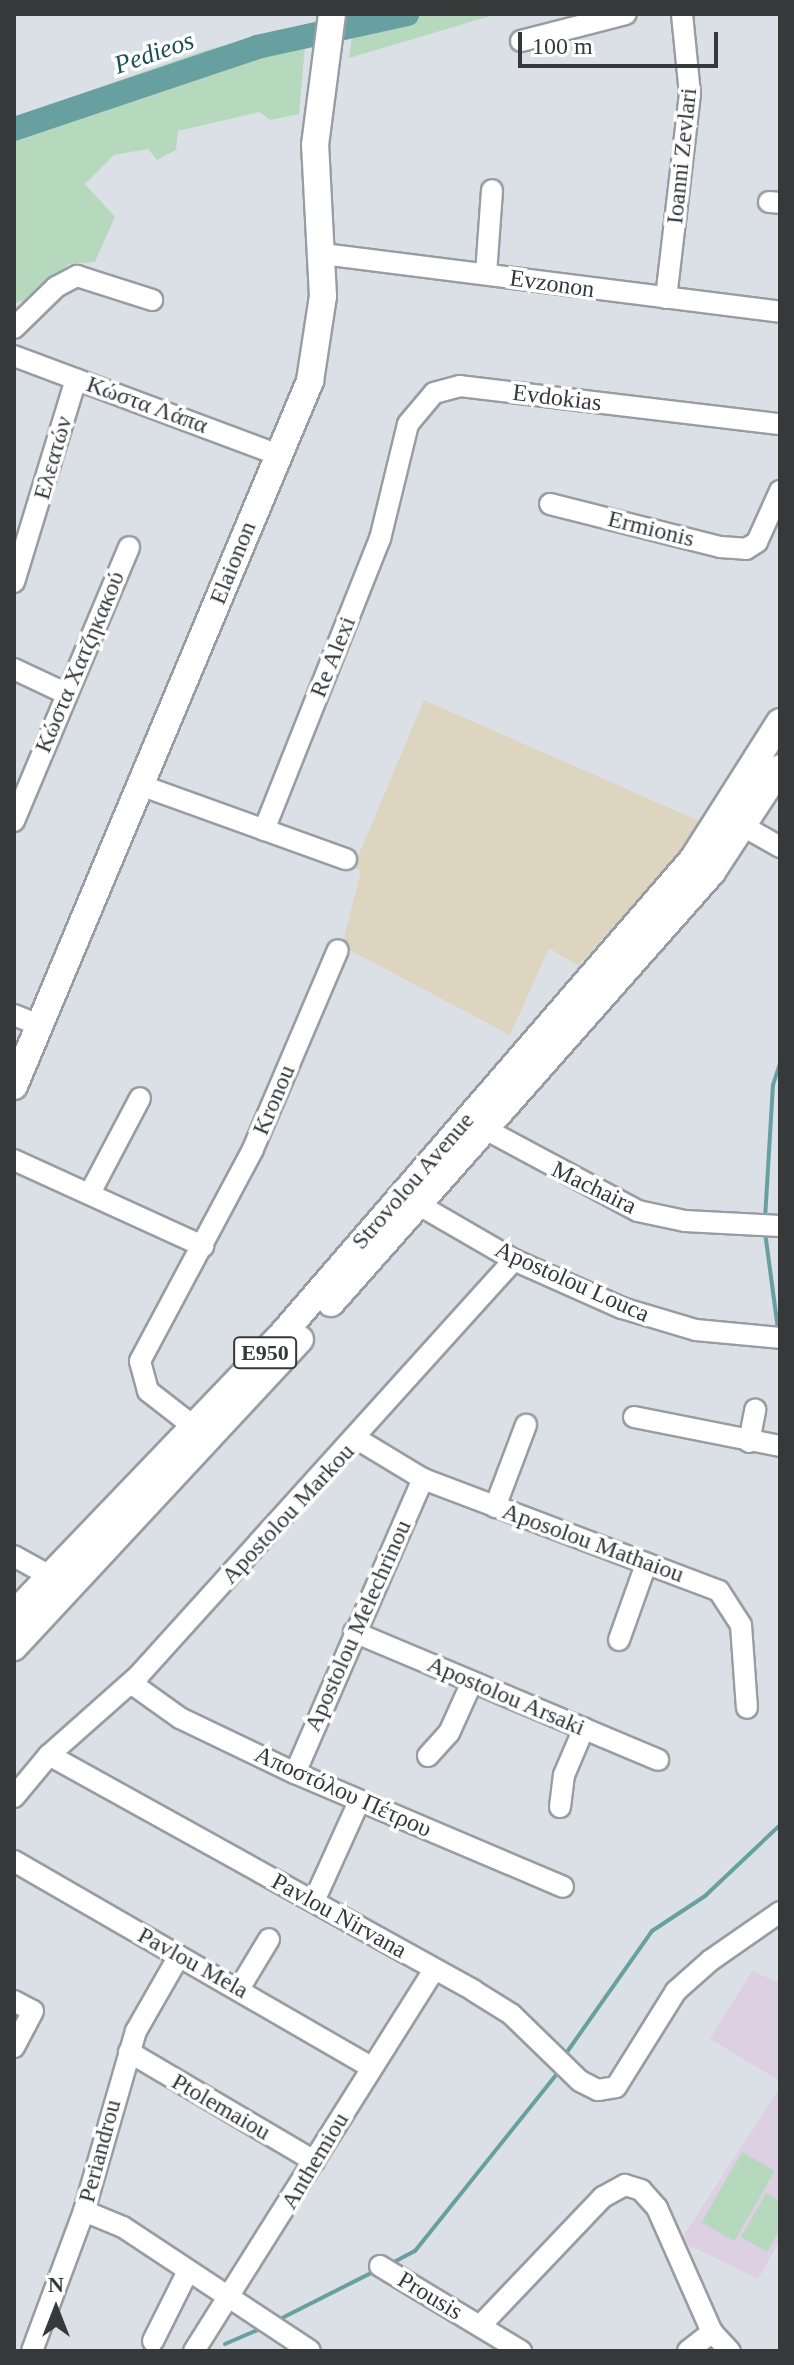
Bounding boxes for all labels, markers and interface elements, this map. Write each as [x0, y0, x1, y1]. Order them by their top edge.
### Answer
scale bar [522, 16, 722, 66]
water label: Pedieos [110, 25, 198, 81]
text: 100 m [532, 33, 593, 59]
street label: Ioanni Zevlari [661, 87, 703, 225]
street label: Evzonon [508, 264, 596, 304]
street label: Κώστα Λάπα [82, 370, 212, 440]
street label: Evdokias [511, 378, 603, 418]
street label: Ελεατών [27, 413, 79, 503]
street label: Ermionis [605, 504, 697, 554]
street label: Elaionon [203, 517, 263, 609]
street label: Κώστα Χατζηκακού [29, 567, 131, 757]
street label: Re Alexi [304, 612, 362, 702]
street label: Kronou [246, 1061, 302, 1139]
street label: Strovolou Avenue [345, 1106, 481, 1256]
street label: Machaira [547, 1155, 641, 1221]
street label: Apostolou Louca [490, 1235, 654, 1329]
road number: E950 [233, 1335, 297, 1371]
street label: Apostolou Markou [215, 1438, 361, 1590]
street label: Aposolou Mathaiou [498, 1497, 688, 1589]
street label: Apostolou Melechrinou [298, 1516, 418, 1736]
street label: Apostolou Arsaki [422, 1650, 590, 1742]
street label: Αποστόλου Πέτρου [250, 1740, 436, 1844]
street label: Pavlou Nirvana [266, 1867, 412, 1965]
street label: Pavlou Mela [133, 1921, 253, 2005]
street label: Ptolemaiou [166, 2067, 276, 2147]
street label: Periandrou [72, 2096, 128, 2206]
street label: Anthemiou [275, 2107, 355, 2215]
street label: Prousis [392, 2265, 468, 2327]
north arrow [16, 2269, 96, 2349]
text: N [48, 2272, 64, 2297]

